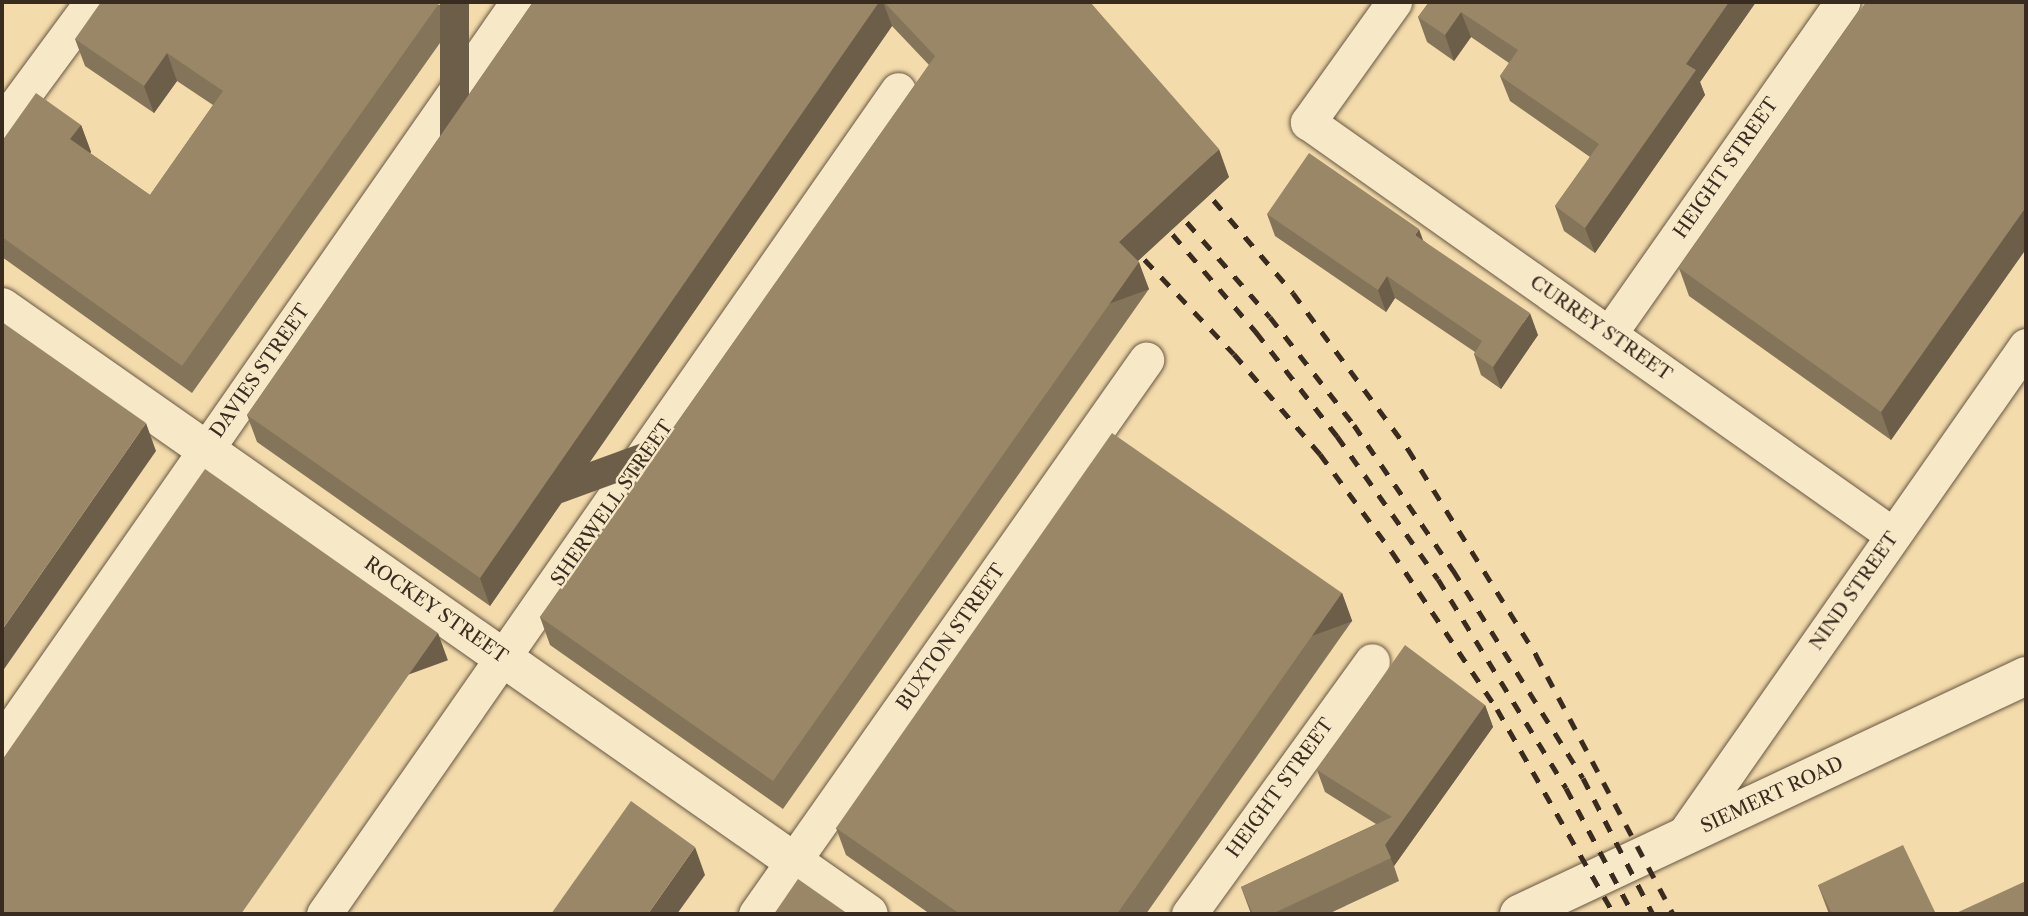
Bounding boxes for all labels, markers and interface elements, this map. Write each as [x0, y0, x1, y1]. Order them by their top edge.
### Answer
street label: HEIGHT STREET [1669, 93, 1783, 243]
street label: CURREY STREET [1525, 270, 1677, 386]
street label: DAVIES STREET [205, 300, 315, 442]
street label: SHERWELL STREET [546, 415, 678, 591]
street label: NIND STREET [1805, 528, 1903, 654]
street label: ROCKEY STREET [360, 552, 512, 668]
street label: BUXTON STREET [892, 559, 1010, 715]
street label: HEIGHT STREET [1222, 714, 1338, 862]
street label: SIEMERT ROAD [1697, 752, 1847, 838]

